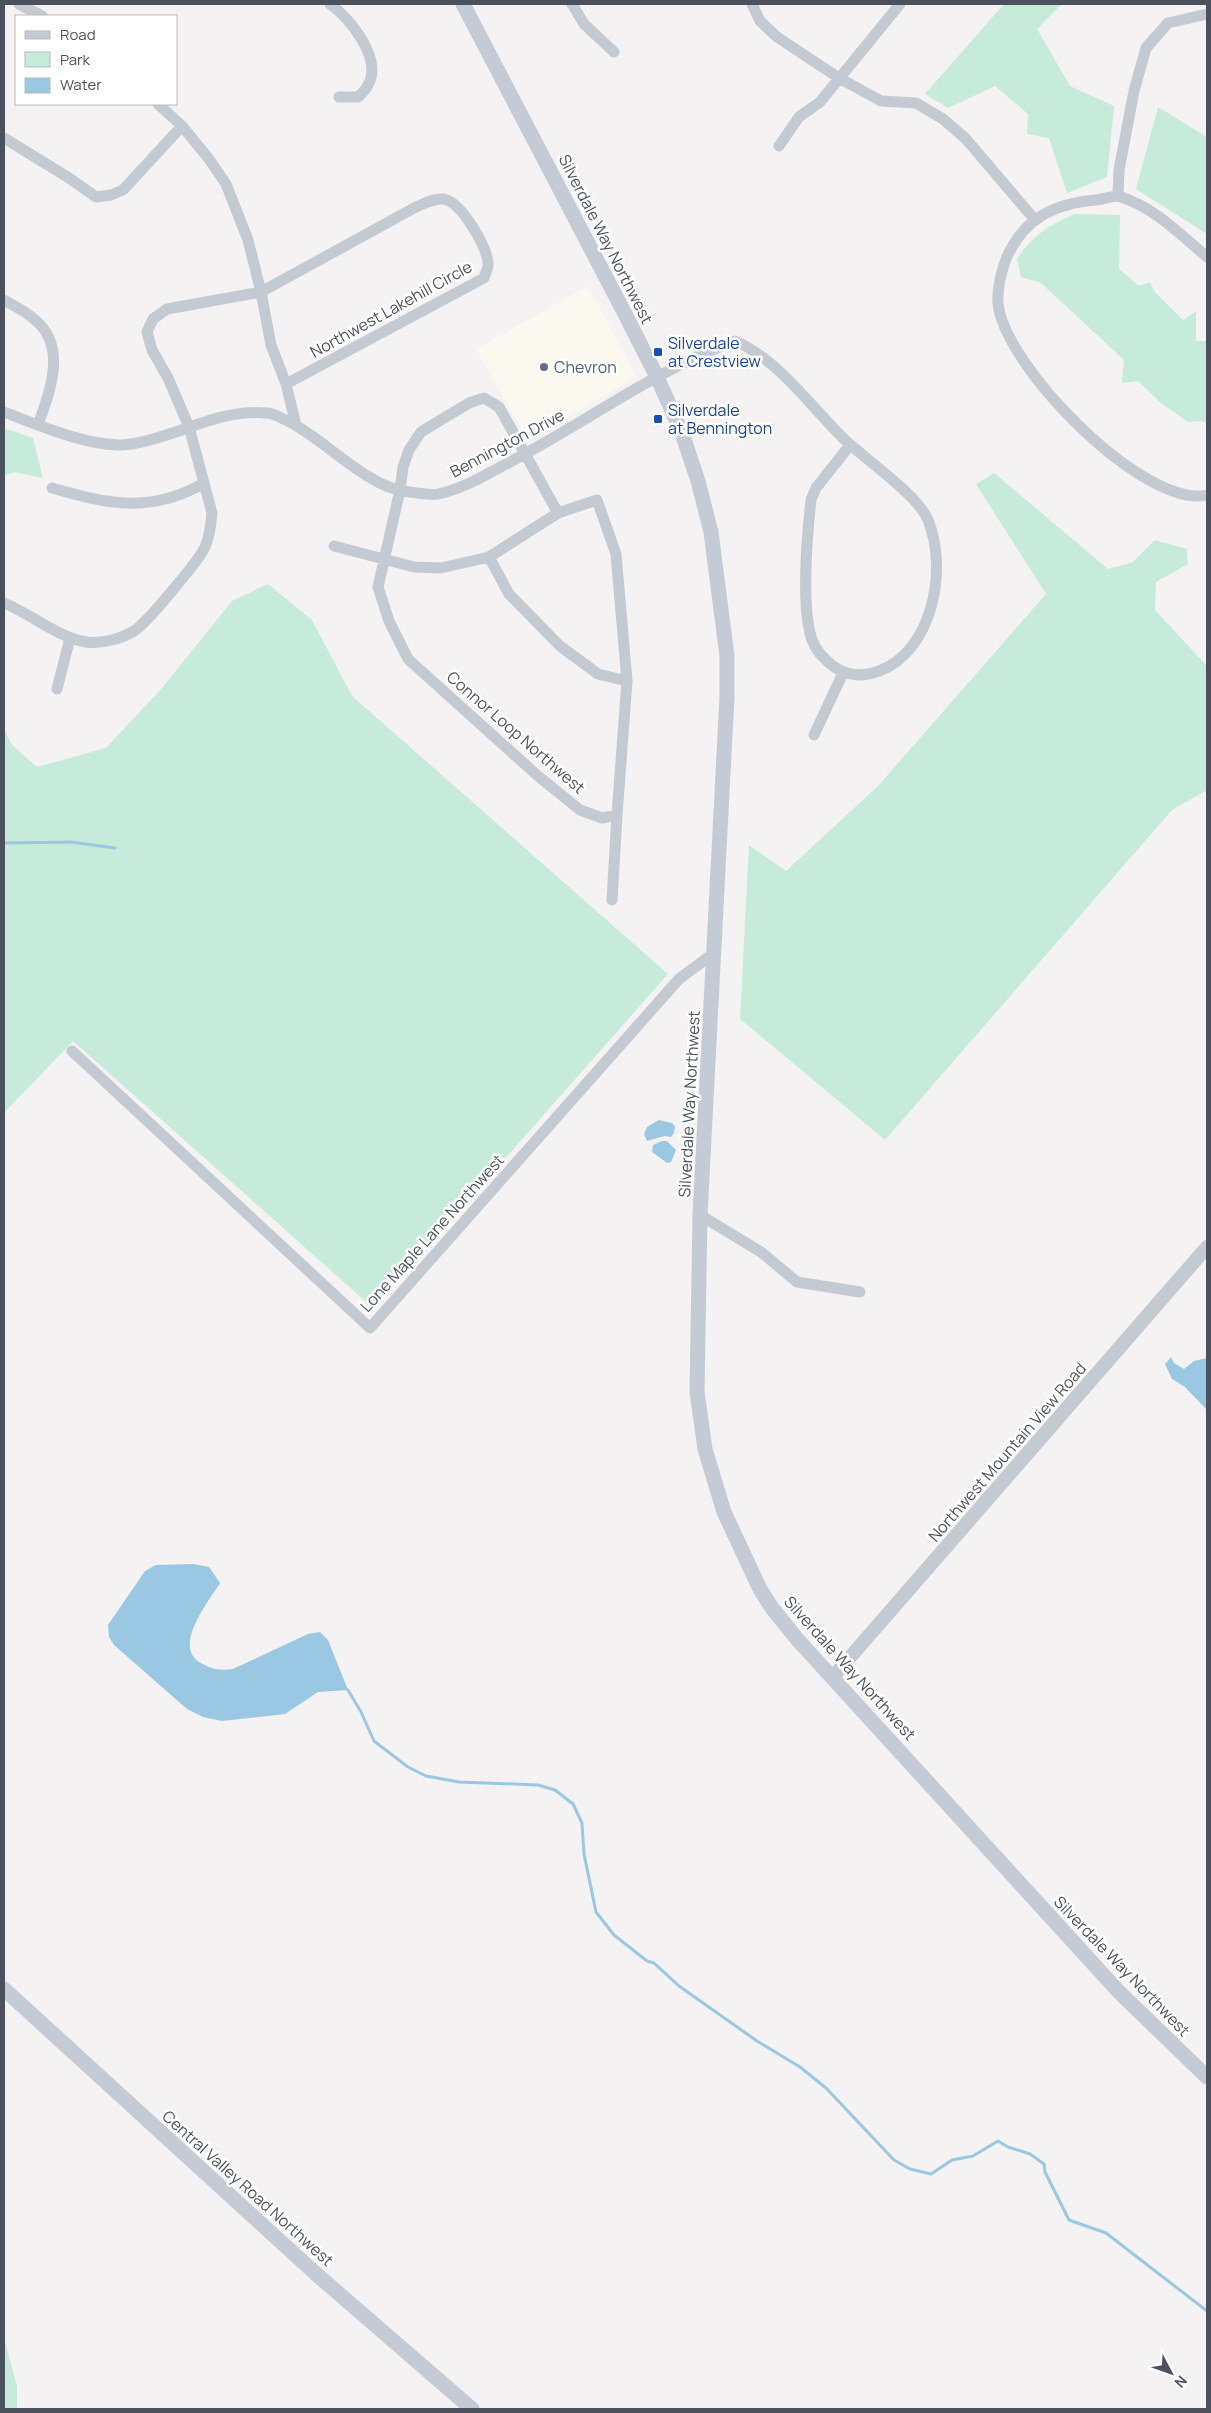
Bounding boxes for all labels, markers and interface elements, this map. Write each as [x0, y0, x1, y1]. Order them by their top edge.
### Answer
legend [15, 15, 178, 105]
text: Road [60, 24, 96, 45]
text: Park [60, 49, 90, 70]
text: Water [60, 74, 102, 95]
street label: Silverdale Way Northwest [554, 151, 658, 327]
street label: Northwest Lakehill Circle [306, 255, 476, 363]
place label: Silverdale at Crestview [668, 332, 761, 372]
marker: Silverdale at Crestview [652, 346, 664, 358]
place label: Chevron [554, 356, 617, 378]
marker: Chevron [538, 361, 550, 373]
place label: Silverdale at Bennington [668, 399, 772, 439]
street label: Bennington Drive [446, 404, 568, 482]
marker: Silverdale at Bennington [652, 413, 664, 425]
street label: Connor Loop Northwest [442, 666, 590, 798]
street label: Silverdale Way Northwest [673, 1010, 705, 1198]
street label: Lone Maple Lane Northwest [355, 1149, 509, 1317]
street label: Northwest Mountain View Road [923, 1358, 1091, 1546]
street label: Silverdale Way Northwest [779, 1591, 921, 1745]
street label: Silverdale Way Northwest [1049, 1891, 1195, 2041]
street label: Central Valley Road Northwest [158, 2105, 338, 2271]
north arrow [1146, 2348, 1196, 2398]
text: N [1171, 2372, 1192, 2392]

